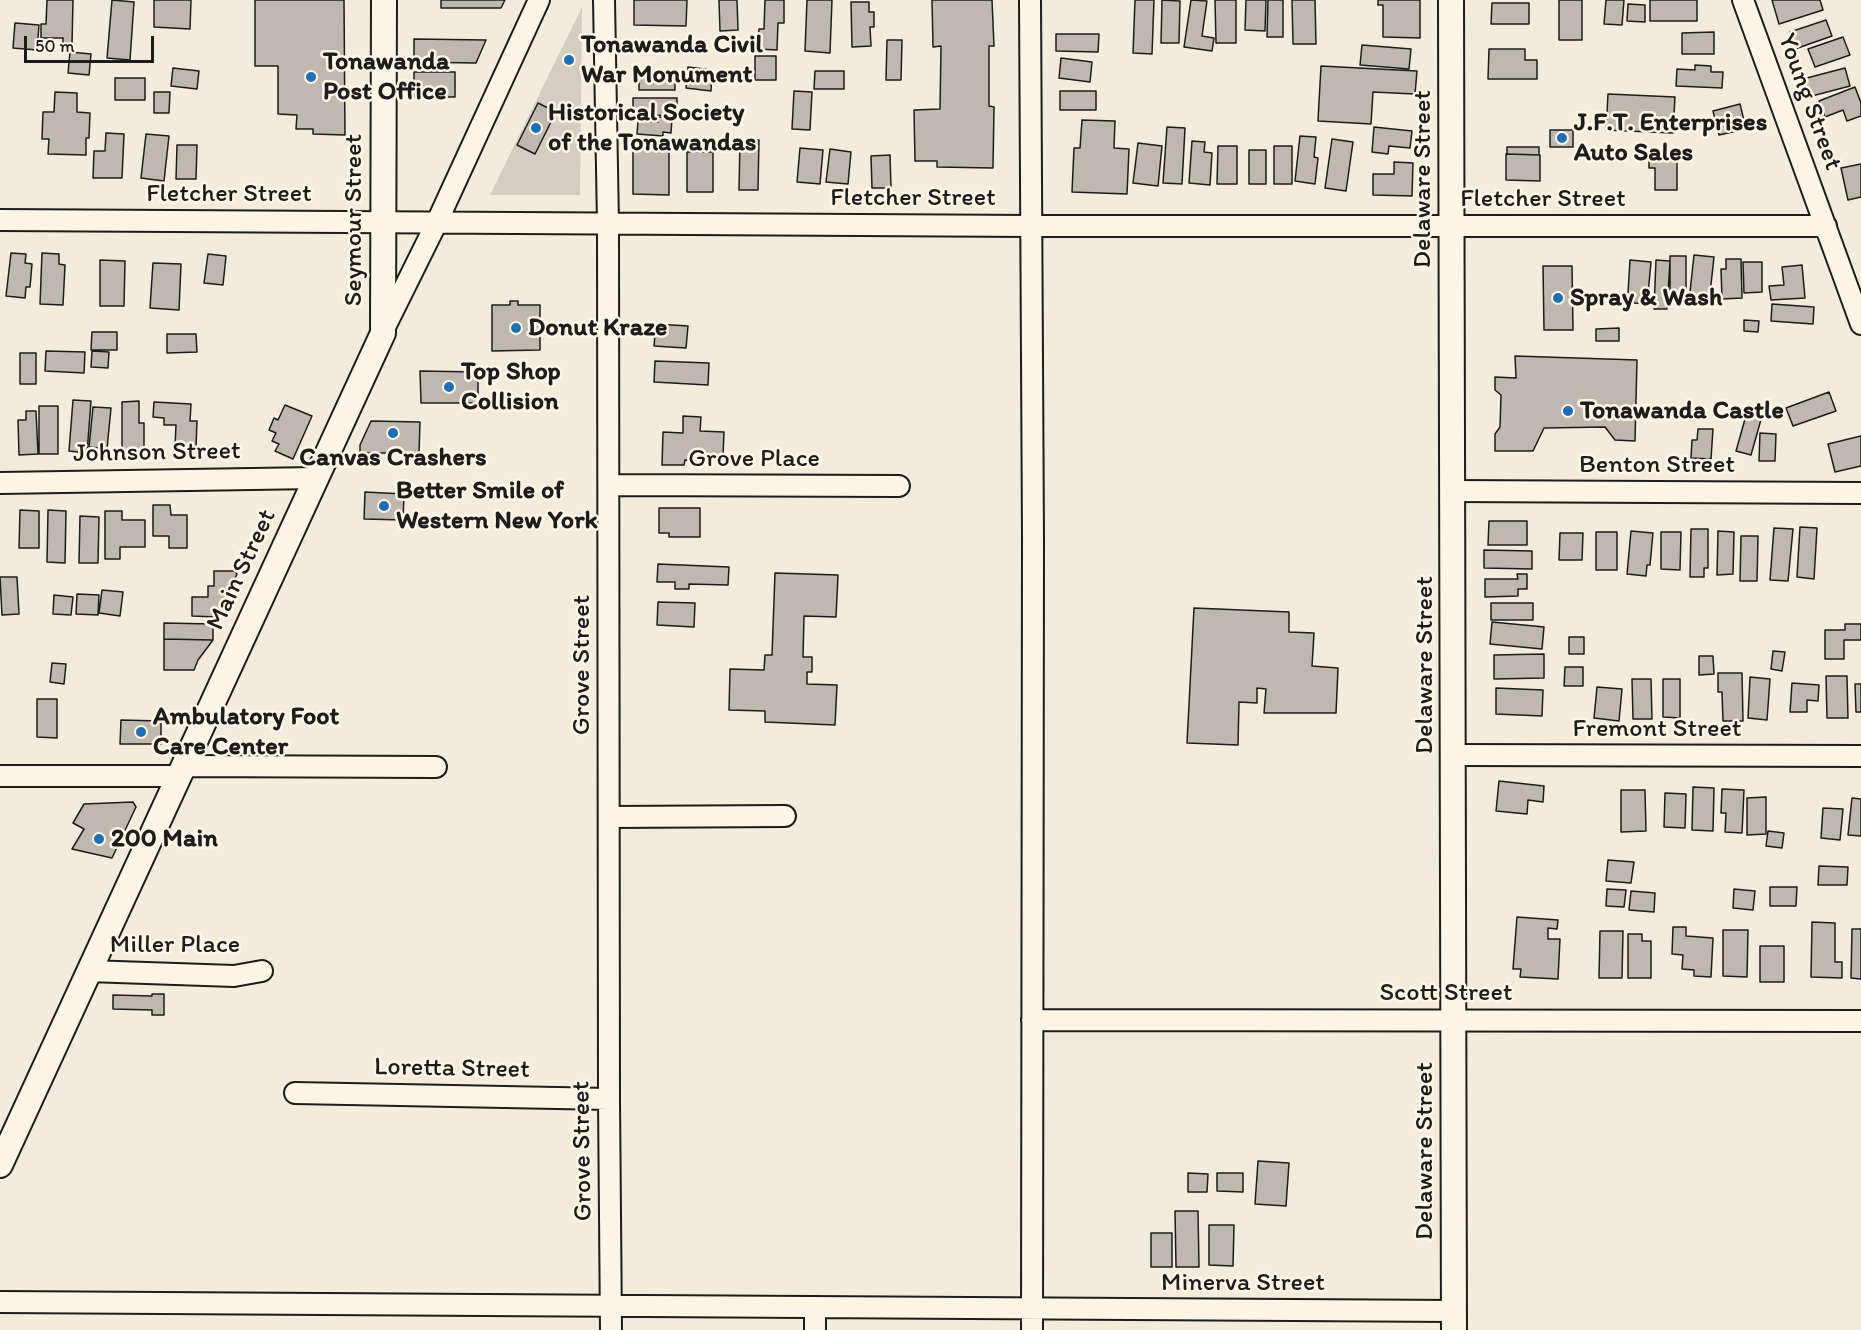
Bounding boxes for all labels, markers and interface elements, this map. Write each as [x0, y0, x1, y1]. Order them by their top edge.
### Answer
scale bar [27, 24, 158, 62]
place label: Tonawanda Civil War Monument [581, 29, 763, 90]
street label: Young Street [1770, 29, 1848, 175]
text: 50 m [35, 35, 75, 57]
place label: Tonawanda Post Office [323, 46, 450, 107]
marker: Tonawanda Civil War Monument [562, 53, 576, 67]
marker: Tonawanda Post Office [304, 70, 318, 84]
street label: Delaware Street [1407, 90, 1439, 268]
place label: Historical Society of the Tonawandas [548, 97, 756, 158]
place label: J.F.T. Enterprises Auto Sales [1574, 107, 1767, 168]
marker: Historical Society of the Tonawandas [529, 121, 543, 135]
marker: J.F.T. Enterprises Auto Sales [1555, 131, 1569, 145]
street label: Seymour Street [338, 134, 370, 306]
street label: Fletcher Street [146, 178, 312, 210]
street label: Fletcher Street [830, 182, 996, 214]
street label: Fletcher Street [1460, 183, 1626, 215]
place label: Spray & Wash [1570, 282, 1722, 314]
marker: Spray & Wash [1551, 291, 1565, 305]
place label: Donut Kraze [528, 312, 667, 344]
marker: Donut Kraze [509, 321, 523, 335]
place label: Top Shop Collision [461, 356, 561, 418]
marker: Top Shop Collision [442, 380, 456, 394]
place label: Tonawanda Castle [1580, 395, 1784, 427]
marker: Tonawanda Castle [1561, 404, 1575, 418]
marker: Canvas Crashers [386, 426, 400, 440]
street label: Johnson Street [73, 436, 241, 470]
place label: Canvas Crashers [299, 442, 487, 474]
street label: Grove Place [688, 443, 820, 475]
street label: Benton Street [1579, 449, 1735, 481]
place label: Better Smile of Western New York [396, 475, 598, 536]
marker: Better Smile of Western New York [377, 499, 391, 513]
street label: Main Street [200, 505, 284, 635]
street label: Delaware Street [1409, 576, 1441, 754]
street label: Grove Street [566, 595, 598, 735]
place label: Ambulatory Foot Care Center [153, 701, 339, 762]
street label: Fremont Street [1572, 713, 1742, 745]
marker: Ambulatory Foot Care Center [134, 725, 148, 739]
place label: 200 Main [111, 823, 218, 855]
marker: 200 Main [92, 832, 106, 846]
street label: Miller Place [110, 929, 240, 961]
street label: Scott Street [1379, 977, 1513, 1009]
street label: Loretta Street [374, 1052, 530, 1086]
street label: Delaware Street [1409, 1062, 1441, 1240]
street label: Grove Street [566, 1080, 600, 1222]
street label: Minerva Street [1161, 1267, 1325, 1299]

